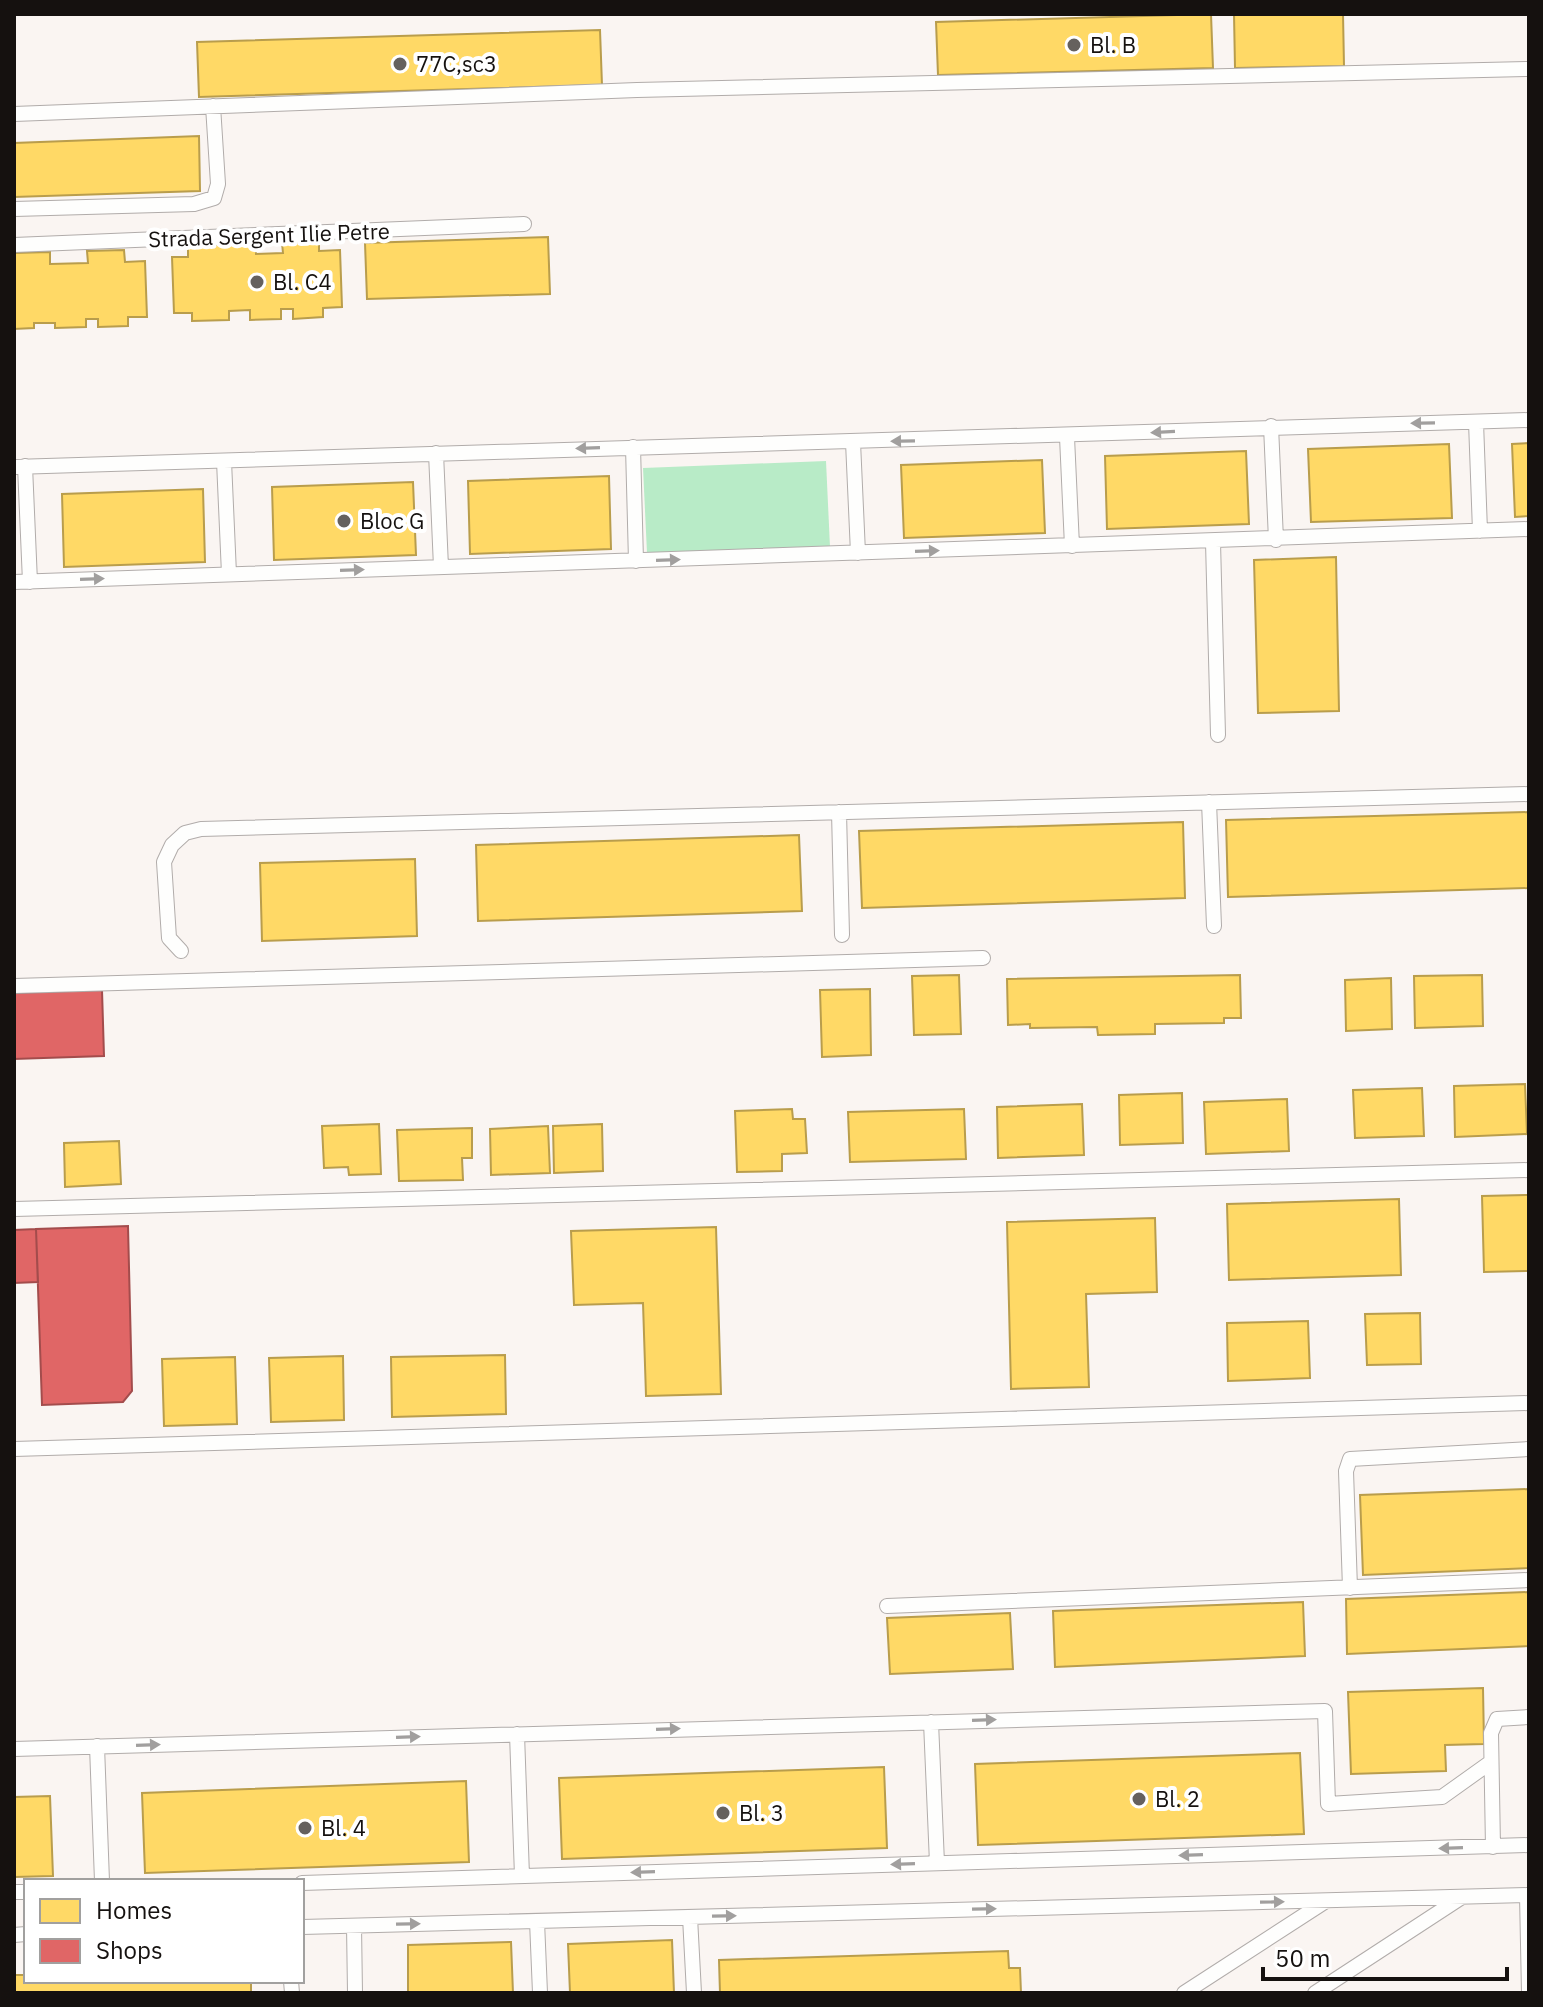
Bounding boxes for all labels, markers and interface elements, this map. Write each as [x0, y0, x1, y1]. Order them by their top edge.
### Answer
place label: Bl. B [1090, 30, 1136, 59]
marker: Bl. B [1065, 36, 1083, 54]
place label: 77C,sc3 [416, 49, 497, 78]
marker: 77C,sc3 [391, 55, 409, 73]
street label: Strada Sergent Ilie Petre [148, 216, 390, 253]
place label: Bl. C4 [273, 267, 332, 296]
marker: Bl. C4 [248, 273, 266, 291]
one-way arrow [1410, 417, 1435, 429]
one-way arrow [1150, 425, 1175, 438]
one-way arrow [890, 434, 915, 447]
one-way arrow [575, 442, 600, 455]
place label: Bloc G [360, 506, 424, 535]
marker: Bloc G [335, 512, 353, 530]
one-way arrow [915, 544, 940, 557]
one-way arrow [656, 554, 681, 567]
one-way arrow [340, 564, 365, 576]
one-way arrow [80, 573, 105, 586]
one-way arrow [972, 1714, 997, 1727]
one-way arrow [656, 1723, 681, 1736]
one-way arrow [396, 1731, 421, 1743]
one-way arrow [136, 1738, 161, 1751]
place label: Bl. 2 [1155, 1784, 1200, 1813]
marker: Bl. 2 [1130, 1790, 1148, 1808]
place label: Bl. 3 [739, 1798, 784, 1827]
marker: Bl. 3 [714, 1804, 732, 1822]
place label: Bl. 4 [321, 1813, 366, 1842]
marker: Bl. 4 [296, 1819, 314, 1837]
one-way arrow [1438, 1841, 1463, 1854]
one-way arrow [1178, 1849, 1203, 1862]
one-way arrow [890, 1857, 915, 1870]
one-way arrow [630, 1866, 655, 1879]
legend [24, 1879, 304, 1983]
text: Homes [96, 1894, 172, 1926]
one-way arrow [1260, 1896, 1285, 1908]
one-way arrow [972, 1903, 997, 1916]
one-way arrow [712, 1910, 737, 1922]
one-way arrow [396, 1918, 421, 1931]
scale bar [1263, 1931, 1507, 1981]
text: Shops [96, 1934, 163, 1966]
text: 50 m [1275, 1942, 1330, 1974]

